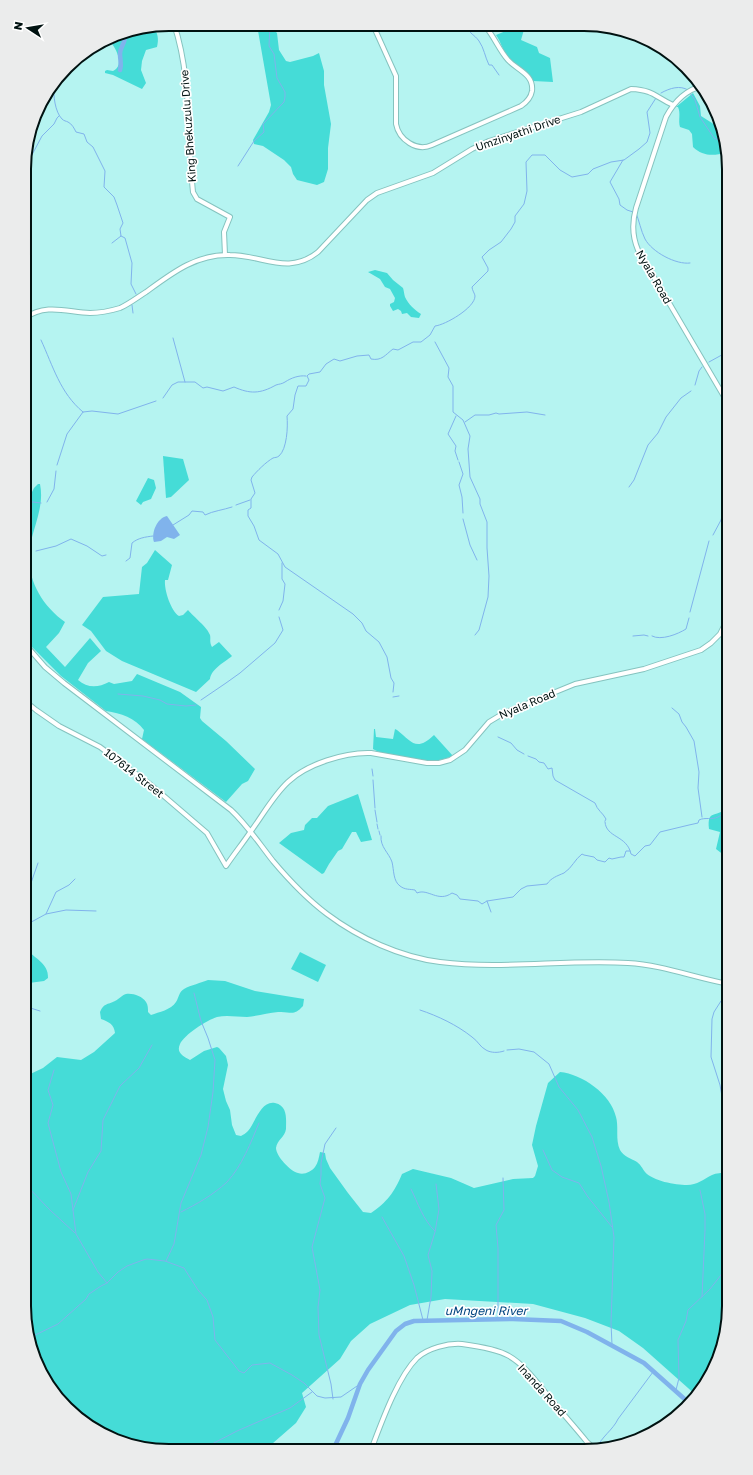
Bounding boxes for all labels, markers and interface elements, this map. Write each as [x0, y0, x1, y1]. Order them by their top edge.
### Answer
north arrow [8, 8, 48, 48]
text: N [11, 20, 25, 31]
street label: King Bhekuzulu Drive [177, 69, 198, 183]
street label: Umzinyathi Drive [474, 112, 562, 153]
street label: Nyala Road [634, 248, 675, 306]
street label: Nyala Road [497, 686, 557, 721]
street label: 107614 Street [102, 745, 167, 800]
water label: uMngeni River [445, 1303, 530, 1318]
street label: Inanda Road [515, 1361, 569, 1418]

